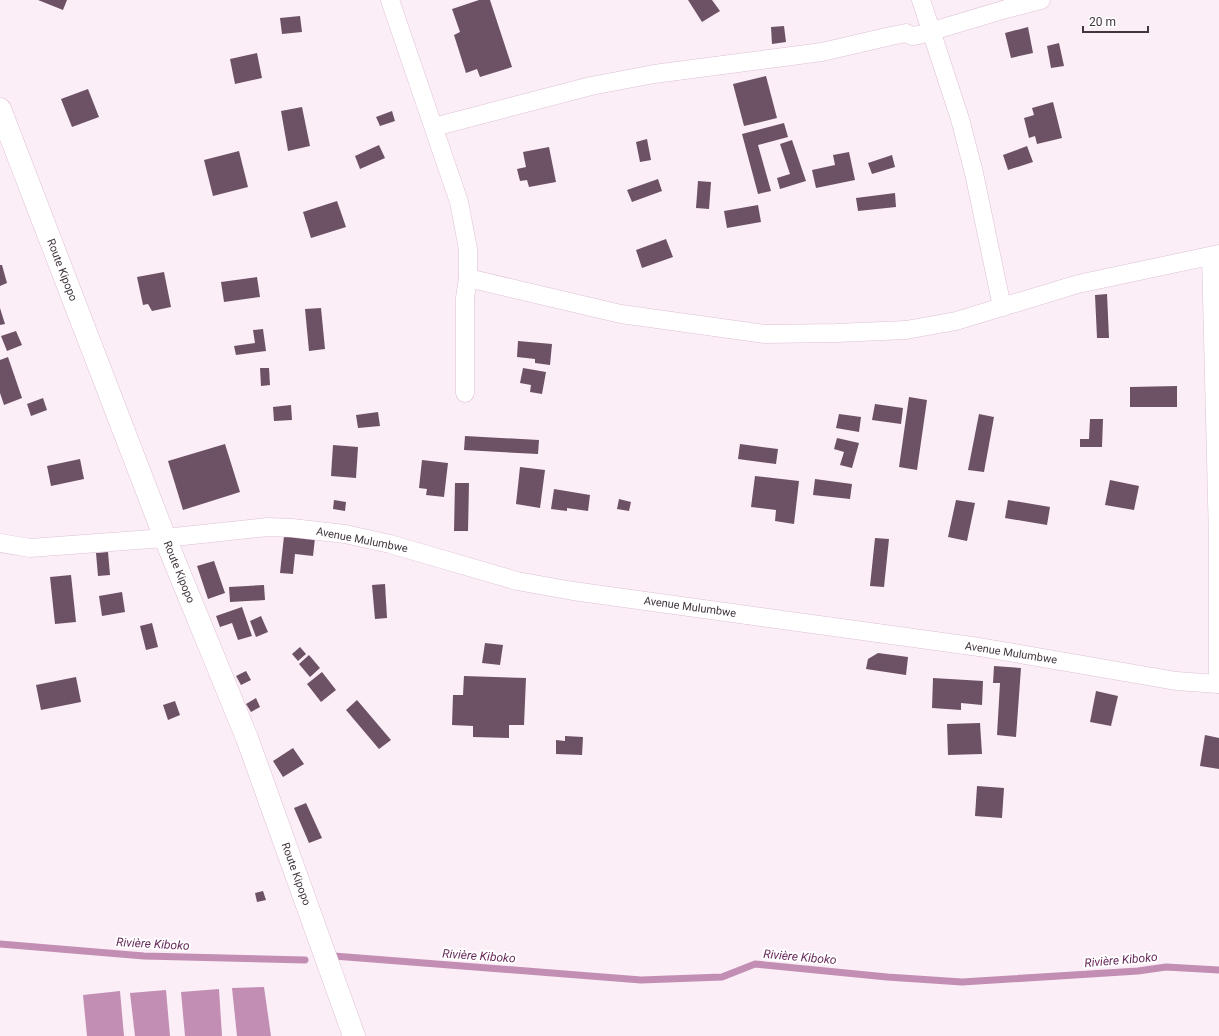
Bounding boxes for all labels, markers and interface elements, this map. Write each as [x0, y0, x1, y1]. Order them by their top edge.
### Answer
scale bar [1083, 8, 1148, 34]
text: 20 m [1089, 15, 1116, 29]
street label: Route Kipopo [44, 237, 80, 303]
street label: Avenue Mulumbwe [315, 525, 409, 555]
street label: Route Kipopo [161, 539, 197, 605]
street label: Avenue Mulumbwe [643, 594, 737, 620]
street label: Avenue Mulumbwe [964, 639, 1058, 667]
street label: Route Kipopo [279, 841, 313, 907]
water label: Rivière Kiboko [116, 935, 190, 953]
water label: Rivière Kiboko [442, 946, 516, 966]
water label: Rivière Kiboko [763, 947, 838, 967]
water label: Rivière Kiboko [1084, 950, 1159, 970]

